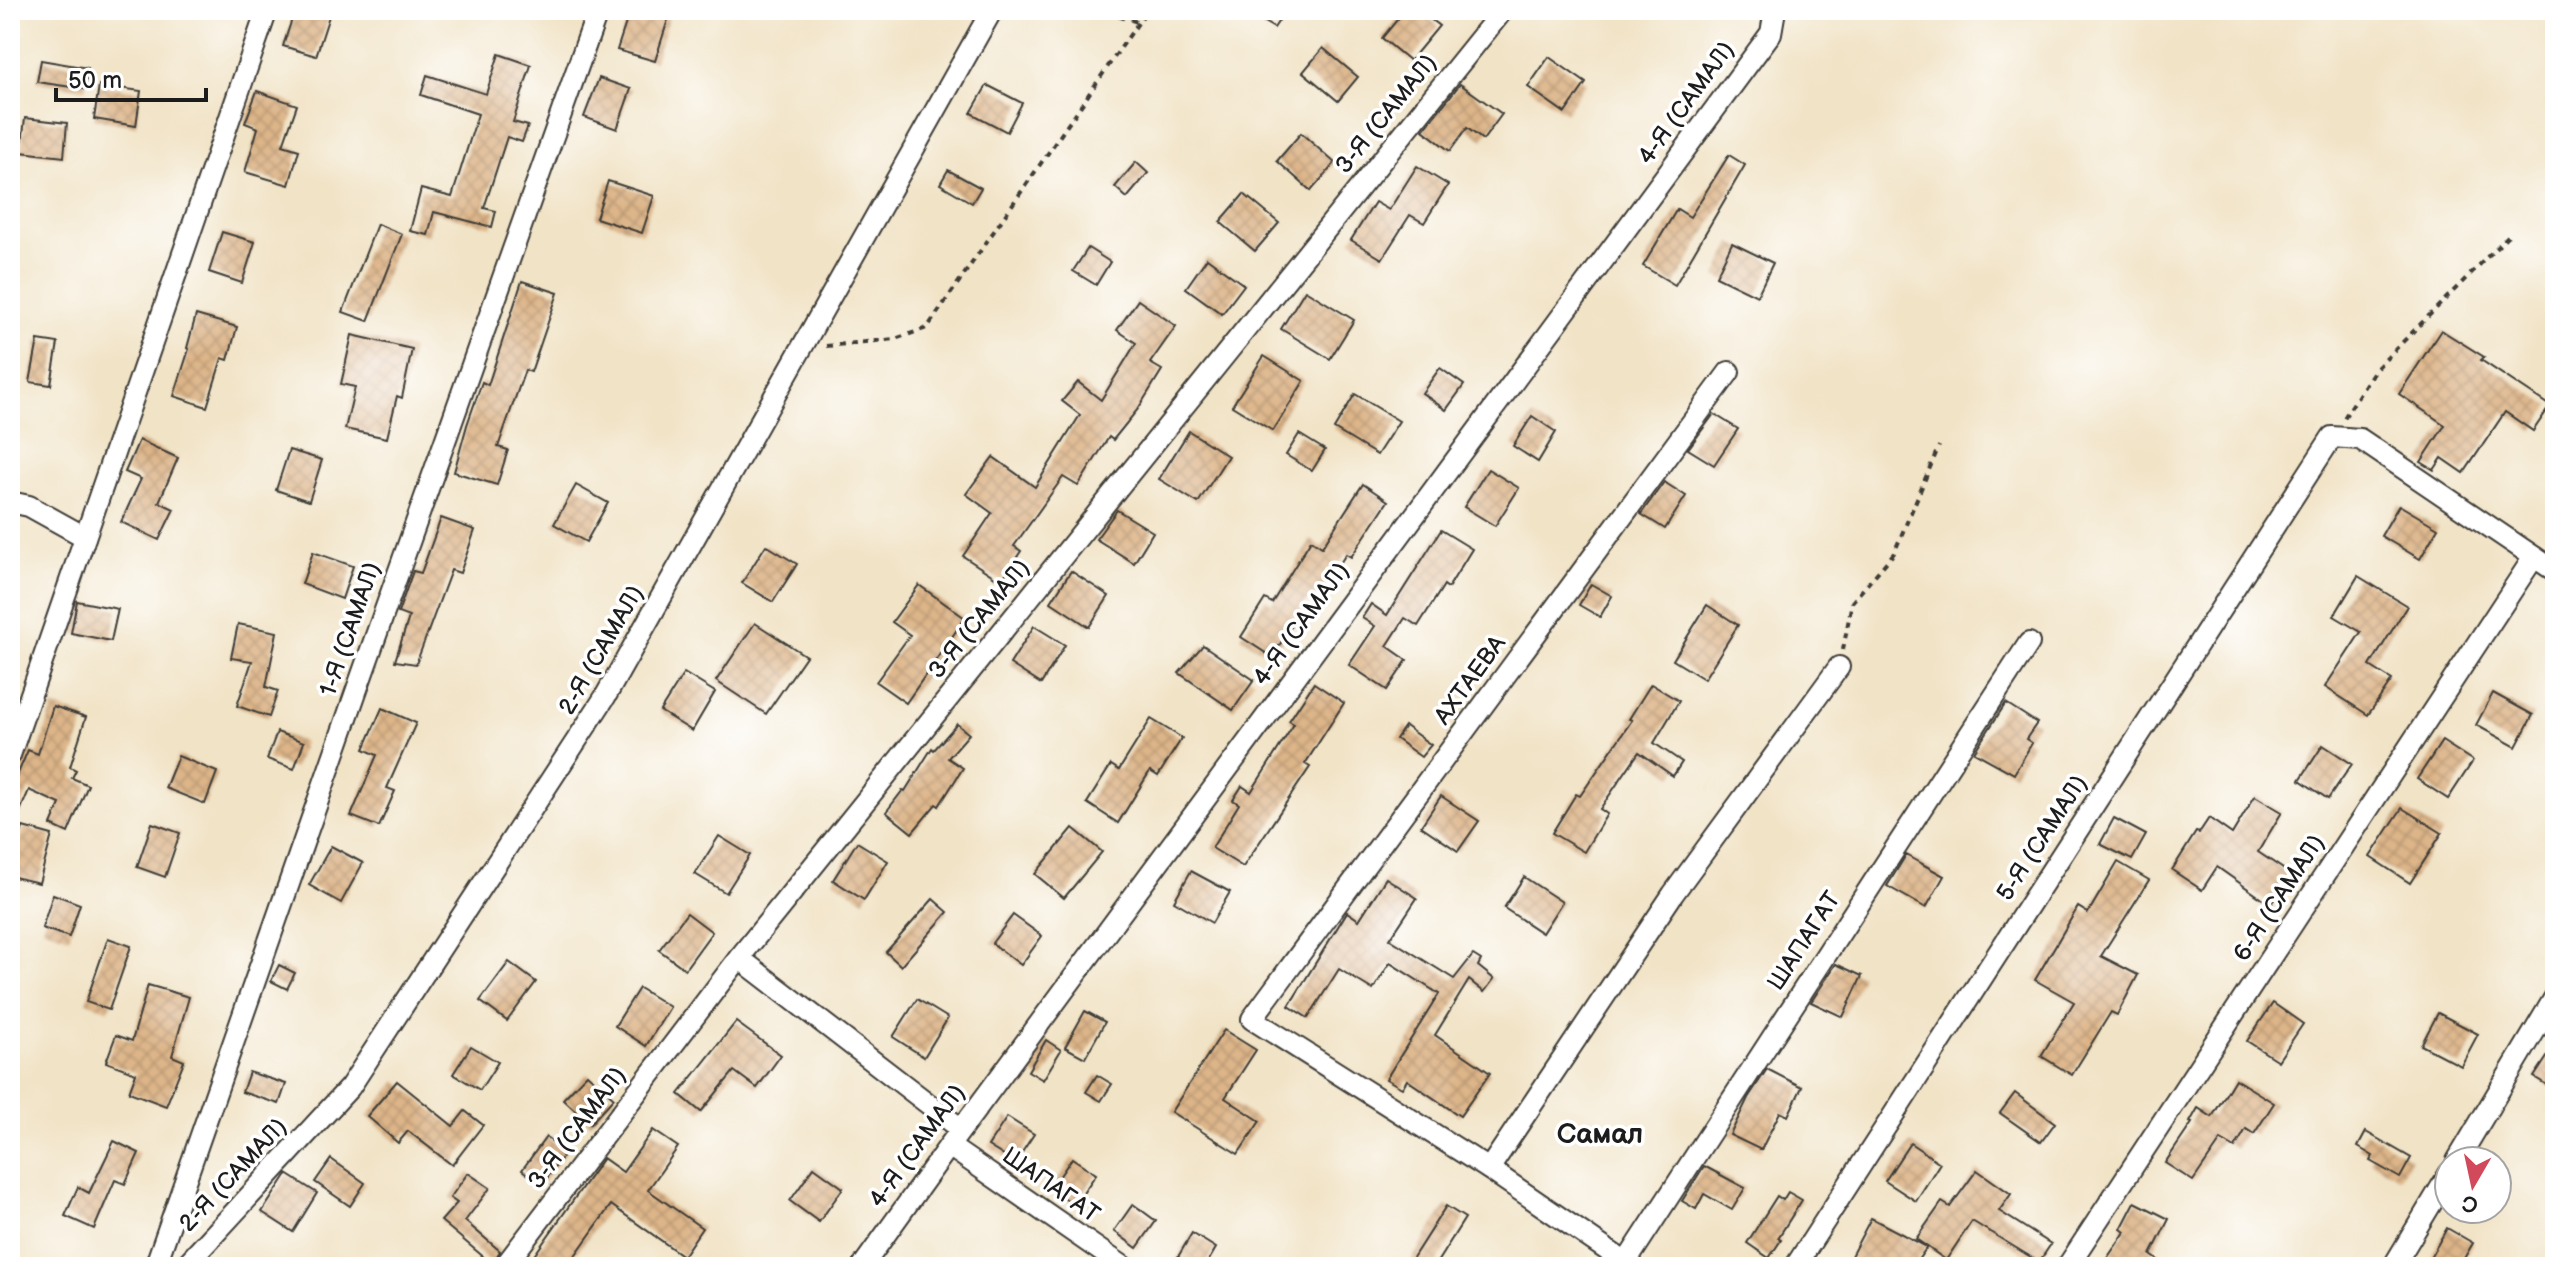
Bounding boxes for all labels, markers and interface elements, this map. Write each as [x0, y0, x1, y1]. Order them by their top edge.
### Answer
street label: 4-Я (САМАЛ) [1632, 36, 1740, 170]
street label: 3-Я (САМАЛ) [1329, 49, 1443, 179]
scale bar [56, 52, 206, 102]
text: 50 m [68, 66, 122, 95]
street label: 3-Я (САМАЛ) [922, 554, 1036, 684]
street label: 4-Я (САМАЛ) [1247, 557, 1355, 691]
street label: 1-Я (САМАЛ) [314, 558, 386, 700]
street label: 2-Я (САМАЛ) [552, 580, 650, 720]
street label: АХТАЕВА [1427, 629, 1512, 731]
street label: 5-Я (САМАЛ) [1991, 770, 2093, 906]
street label: 6-Я (САМАЛ) [2227, 829, 2331, 967]
street label: ШАПАГАТ [1761, 886, 1847, 996]
street label: 3-Я (САМАЛ) [522, 1061, 632, 1195]
street label: 4-Я (САМАЛ) [863, 1079, 971, 1213]
street label: 2-Я (САМАЛ) [173, 1112, 293, 1238]
district label: Самал [1557, 1118, 1643, 1151]
street label: ШАПАГАТ [997, 1141, 1105, 1229]
north arrow [2433, 1145, 2513, 1225]
text: С [2460, 1189, 2480, 1218]

